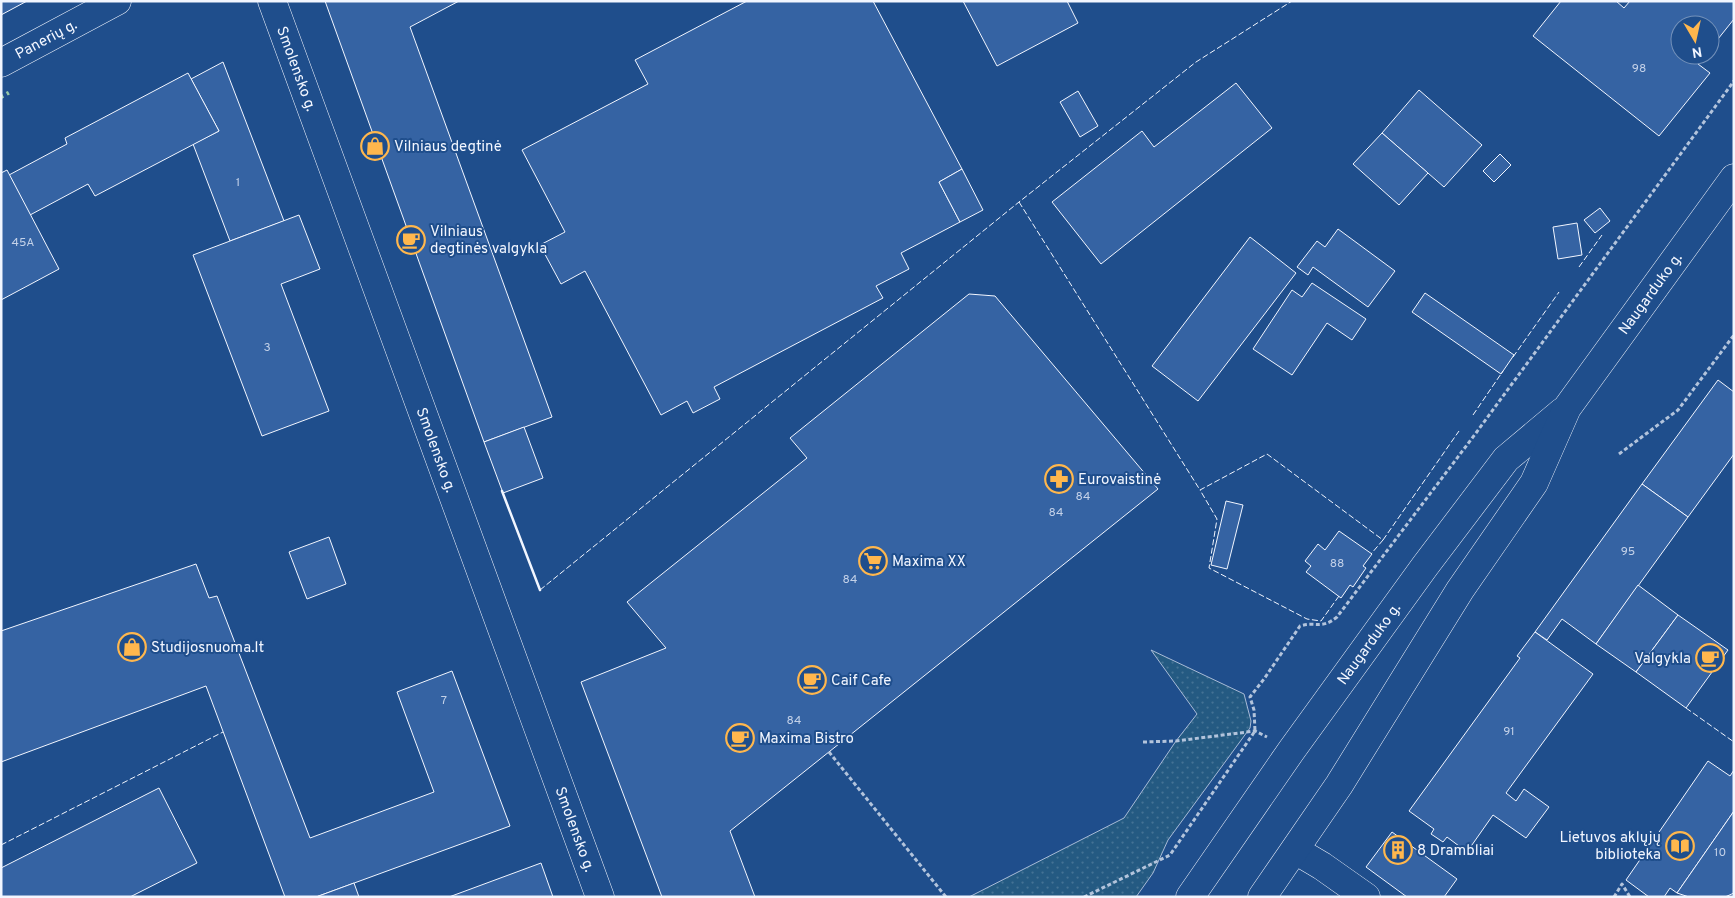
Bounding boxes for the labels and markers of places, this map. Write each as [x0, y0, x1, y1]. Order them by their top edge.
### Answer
shop icon: Vilniaus degtinė [360, 131, 390, 161]
place label: Vilniaus degtinė [394, 138, 502, 157]
place label: Vilniaus degtinės valgykla [430, 223, 547, 259]
cafe icon: Vilniaus degtinės valgykla [396, 225, 426, 255]
pharmacy icon: Eurovaistinė [1044, 464, 1074, 494]
place label: Eurovaistinė [1078, 471, 1161, 490]
supermarket icon: Maxima XX [858, 546, 888, 576]
place label: Maxima XX [892, 553, 966, 572]
shop icon: Studijosnuoma.lt [117, 632, 147, 662]
place label: Studijosnuoma.lt [151, 639, 264, 658]
cafe icon: Valgykla [1695, 643, 1725, 673]
place label: Valgykla [1634, 650, 1691, 669]
cafe icon: Caif Cafe [797, 665, 827, 695]
place label: Caif Cafe [831, 672, 891, 691]
cafe icon: Maxima Bistro [725, 723, 755, 753]
place label: Maxima Bistro [759, 730, 854, 749]
place label: Lietuvos aklųjų biblioteka [1560, 829, 1661, 865]
library icon: Lietuvos aklųjų biblioteka [1665, 831, 1695, 861]
building icon: 8 Drambliai [1383, 835, 1413, 865]
place label: 8 Drambliai [1417, 842, 1494, 861]

